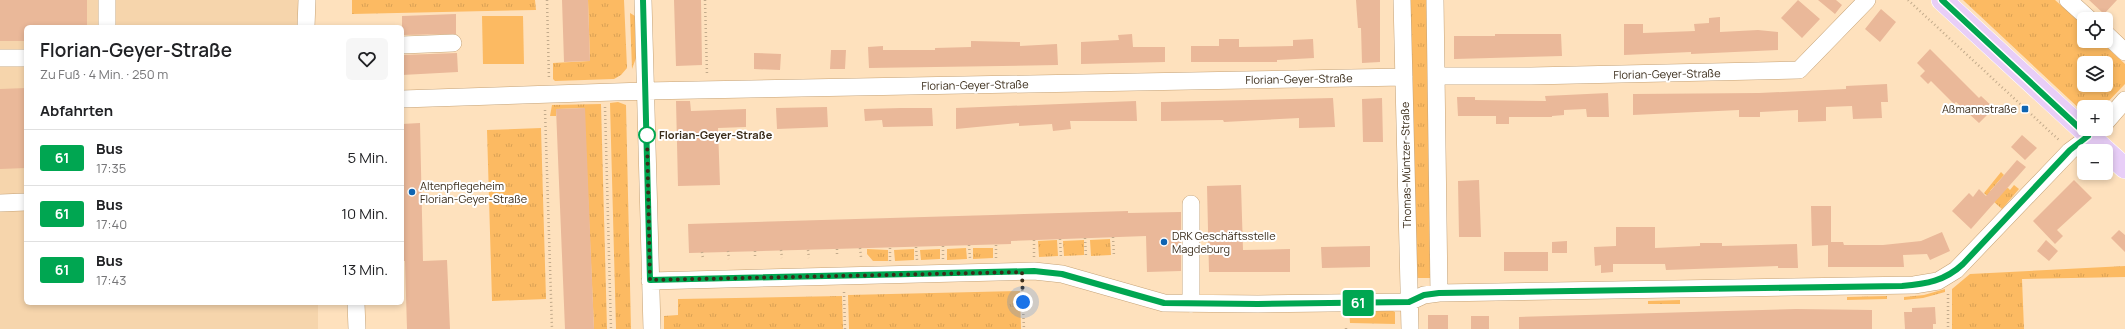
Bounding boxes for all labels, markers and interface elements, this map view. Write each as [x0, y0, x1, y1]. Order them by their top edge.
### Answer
map controls [2077, 12, 2113, 180]
button: locate [2077, 12, 2113, 48]
text: Florian-Geyer-Straße [40, 37, 232, 63]
button: heart [346, 38, 388, 80]
button: layers [2077, 56, 2113, 92]
text: Zu Fuß · 4 Min. · 250 m [40, 65, 168, 83]
street label: Florian-Geyer-Straße [1613, 65, 1721, 82]
street label: Florian-Geyer-Straße [1245, 70, 1353, 87]
street label: Florian-Geyer-Straße [921, 76, 1029, 93]
text: Abfahrten [40, 100, 113, 121]
button: + [2077, 100, 2113, 136]
street label: Thomas-Müntzer-Straße [1397, 101, 1414, 228]
place label: Aßmannstraße [1942, 101, 2018, 116]
marker: Aßmannstraße [2020, 104, 2030, 114]
marker: Florian-Geyer-Straße [638, 126, 656, 144]
place label: Florian-Geyer-Straße [659, 127, 773, 142]
text: Bus [96, 138, 123, 159]
button: − [2077, 144, 2113, 180]
text: 5 Min. [348, 147, 388, 168]
text: 61 [55, 148, 69, 167]
text: 17:35 [96, 159, 126, 177]
place label: Altenpflegeheim Florian-Geyer-Straße [420, 178, 528, 206]
marker: Altenpflegeheim Florian-Geyer-Straße [407, 187, 417, 197]
text: Bus [96, 194, 123, 215]
text: 10 Min. [341, 203, 388, 224]
text: 61 [55, 204, 69, 223]
text: 17:40 [96, 215, 127, 233]
place label: DRK Geschäftsstelle Magdeburg [1172, 228, 1276, 256]
marker: DRK Geschäftsstelle Magdeburg [1159, 237, 1169, 247]
text: Bus [96, 250, 123, 271]
text: 13 Min. [342, 259, 388, 280]
text: 61 [55, 260, 69, 279]
text: 17:43 [96, 271, 126, 289]
line badge: 61 [1340, 290, 1376, 316]
your location [1013, 292, 1033, 312]
text: 61 [1351, 293, 1365, 312]

